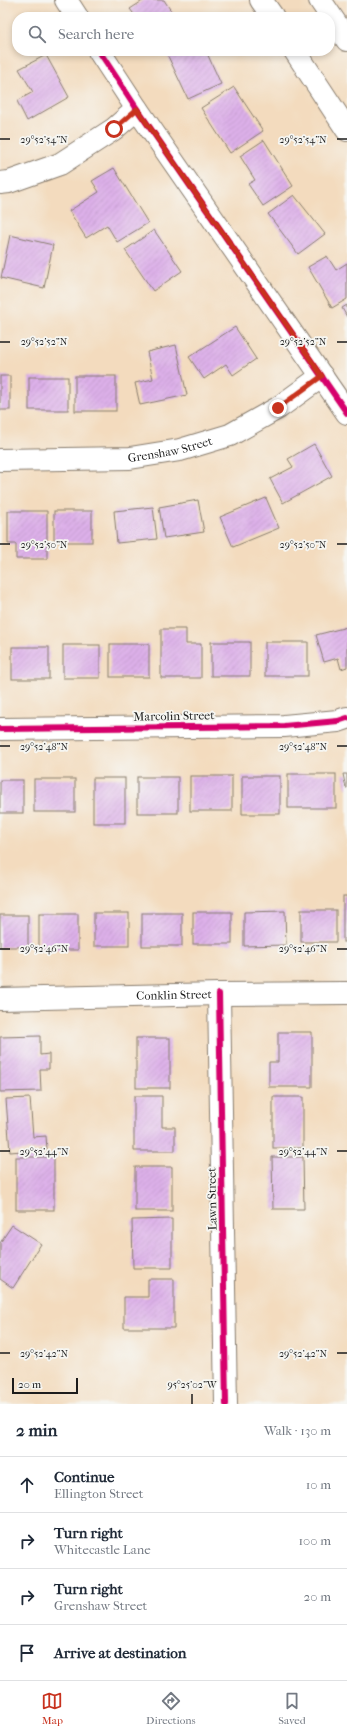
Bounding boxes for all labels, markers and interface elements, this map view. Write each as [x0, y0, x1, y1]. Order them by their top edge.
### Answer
search box [12, 12, 335, 56]
icon: search [26, 23, 48, 45]
text: Search here [58, 25, 134, 43]
route start [105, 120, 123, 138]
text: 29°52'54"N [20, 134, 68, 146]
text: 29°52'54"N [279, 134, 327, 146]
text: 29°52'52"N [21, 336, 68, 348]
text: 29°52'52"N [280, 336, 327, 348]
route end [269, 399, 287, 417]
street label: Grenshaw Street [127, 433, 215, 465]
text: 29°52'50"N [21, 539, 68, 551]
text: 29°52'50"N [280, 539, 327, 551]
street label: Marcolin Street [133, 708, 215, 724]
text: 29°52'48"N [20, 741, 68, 753]
text: 29°52'48"N [279, 741, 327, 753]
text: 29°52'46"N [20, 943, 69, 955]
text: 29°52'46"N [279, 943, 328, 955]
street label: Conklin Street [136, 987, 213, 1003]
text: 29°52'44"N [20, 1146, 69, 1158]
text: 29°52'44"N [279, 1146, 328, 1158]
street label: Lawn Street [204, 1167, 220, 1230]
text: 29°52'42"N [20, 1348, 68, 1360]
text: 29°52'42"N [279, 1348, 327, 1360]
scale bar [12, 1376, 78, 1395]
text: 20 m [18, 1378, 41, 1391]
text: 95°25'02"W [167, 1379, 218, 1391]
text: 2 min [16, 1420, 57, 1440]
text: Walk · 130 m [264, 1423, 331, 1438]
text: Continue [54, 1468, 114, 1486]
icon: ahead [16, 1474, 38, 1496]
text: 10 m [306, 1477, 331, 1492]
text: Ellington Street [54, 1486, 143, 1501]
text: Turn right [54, 1524, 123, 1542]
icon: right [16, 1530, 38, 1552]
text: 100 m [298, 1533, 331, 1548]
text: Whitecastle Lane [54, 1542, 151, 1557]
text: Turn right [54, 1580, 123, 1598]
icon: right [16, 1586, 38, 1608]
text: 20 m [304, 1589, 331, 1604]
text: Grenshaw Street [54, 1598, 147, 1613]
icon: arrive [16, 1642, 38, 1664]
text: Arrive at destination [54, 1644, 186, 1662]
tab: Map [41, 1690, 63, 1727]
tab: Directions [146, 1690, 196, 1727]
tab: Saved [278, 1690, 306, 1727]

